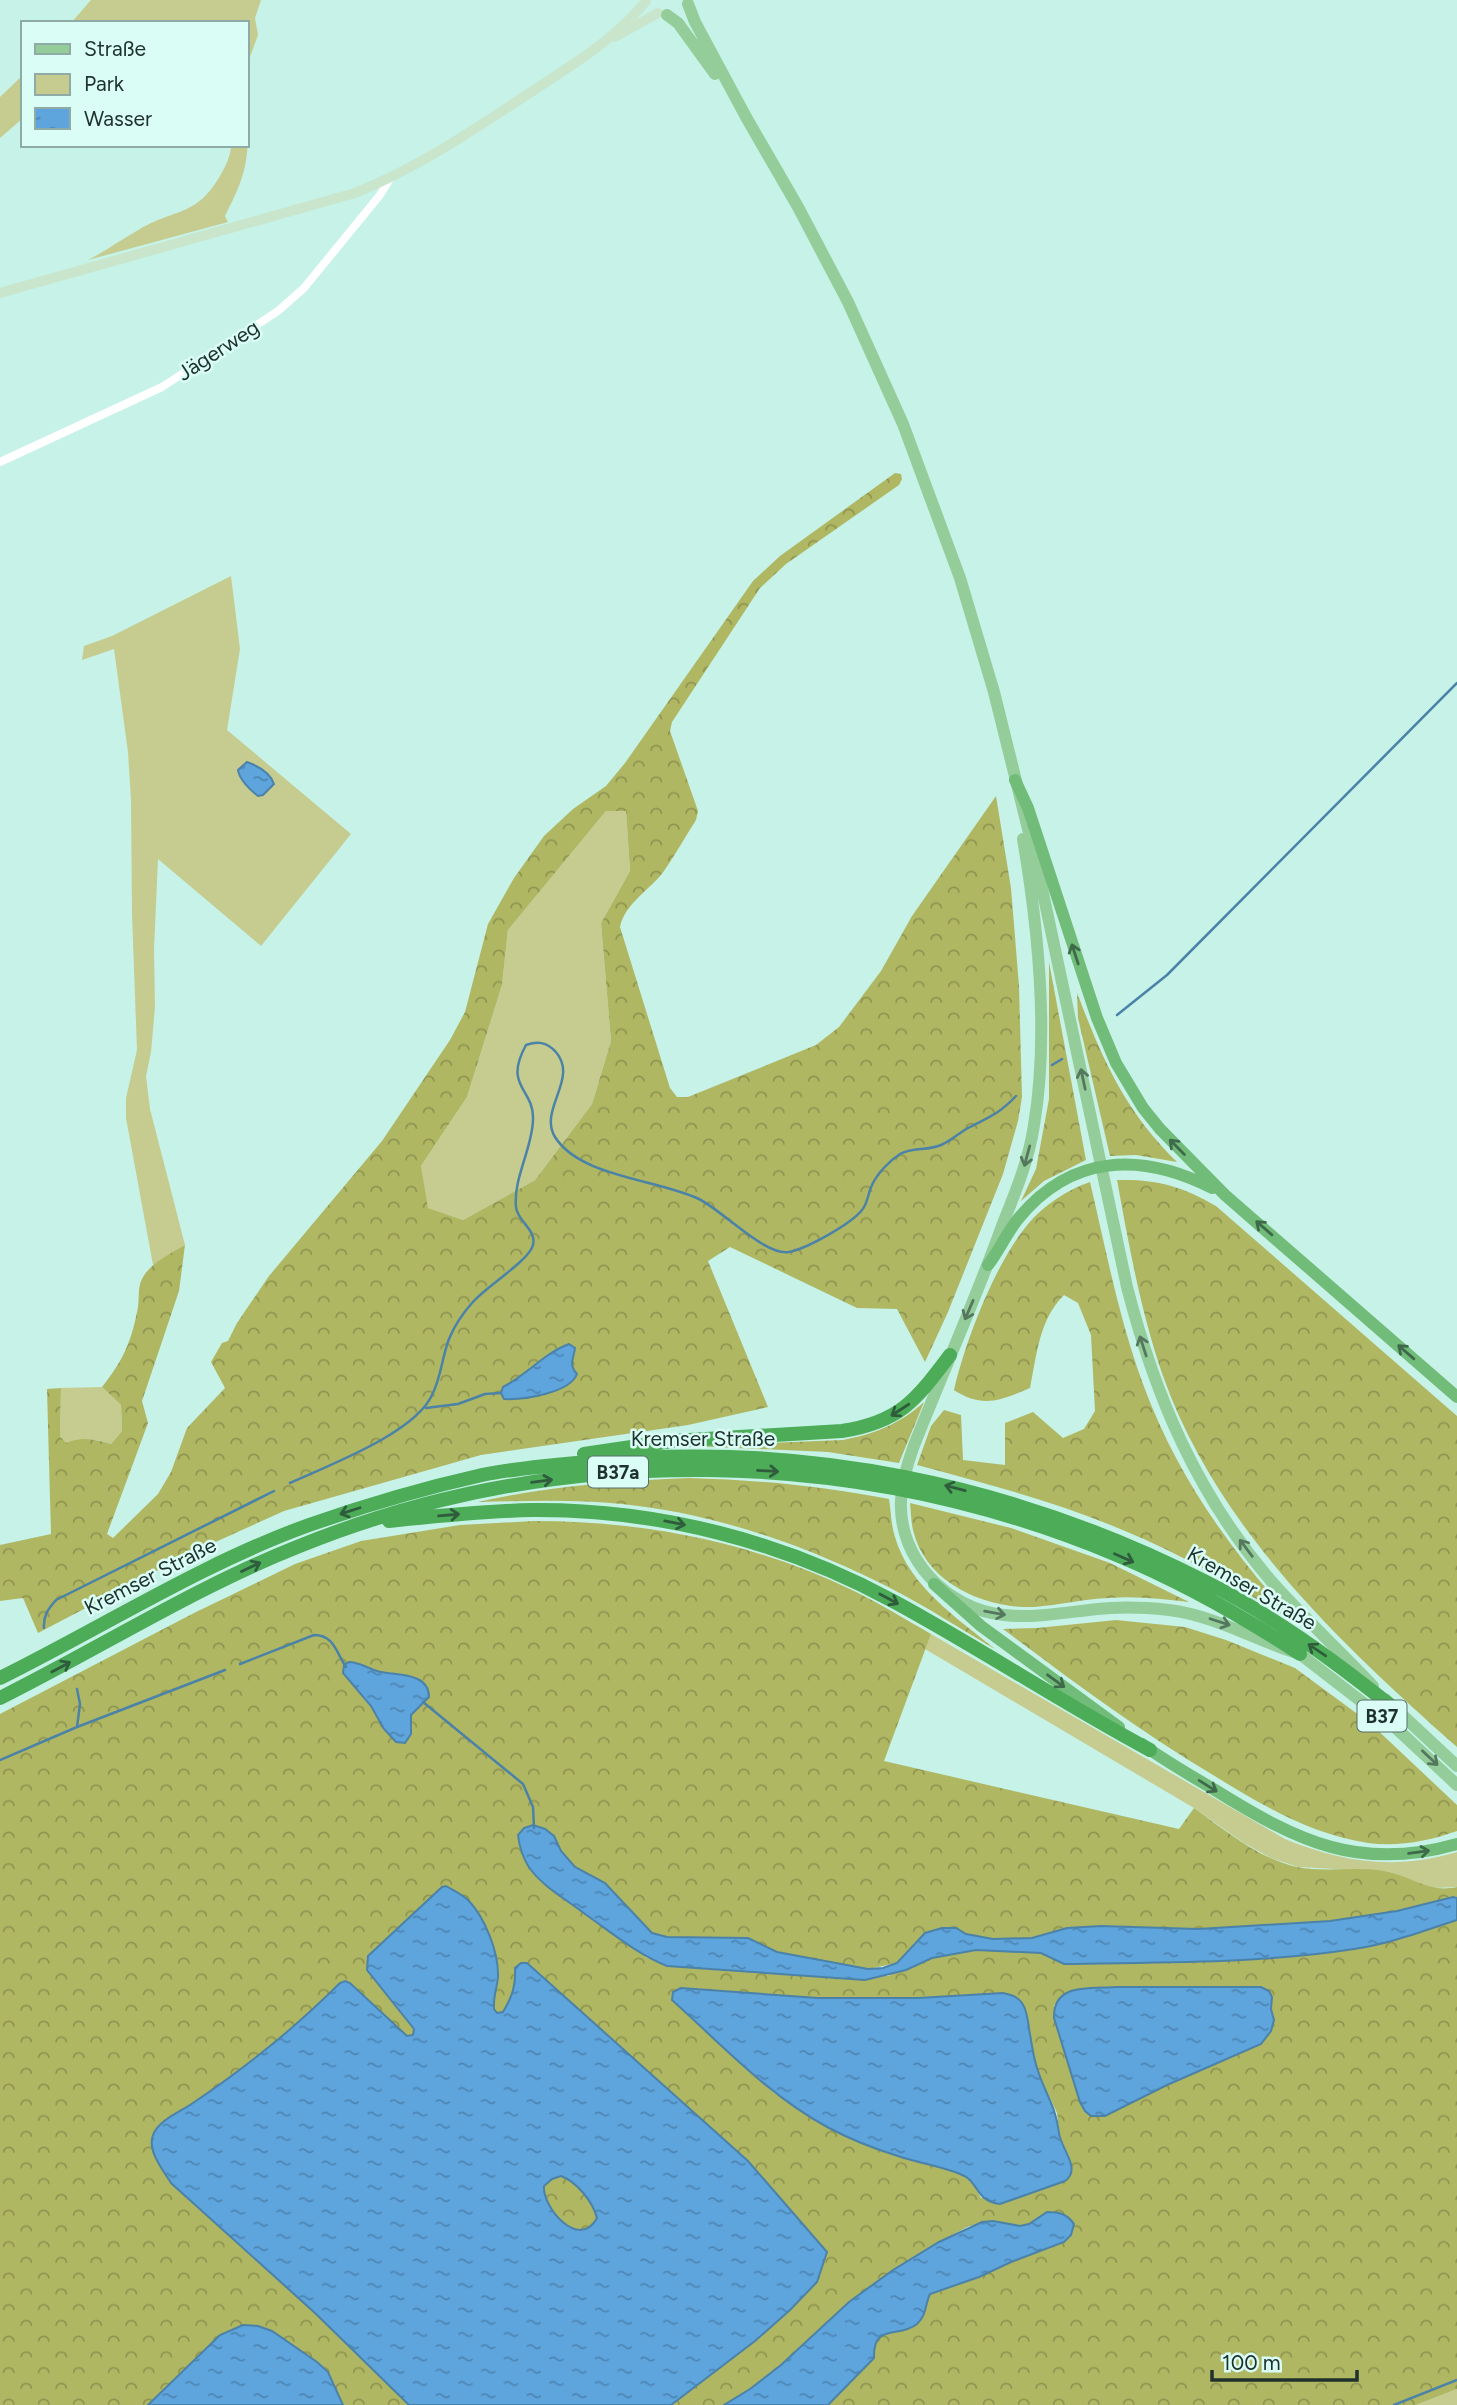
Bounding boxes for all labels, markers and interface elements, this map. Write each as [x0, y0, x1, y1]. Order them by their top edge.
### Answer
legend [21, 21, 248, 147]
text: Straße [84, 36, 146, 61]
text: Park [84, 71, 125, 96]
text: Wasser [84, 106, 152, 131]
street label: Jägerweg [172, 314, 264, 386]
one-way arrow [1068, 943, 1080, 965]
one-way arrow [1075, 1068, 1089, 1091]
one-way arrow [1168, 1138, 1185, 1155]
one-way arrow [1020, 1144, 1033, 1166]
one-way arrow [1255, 1220, 1273, 1236]
one-way arrow [962, 1299, 975, 1320]
one-way arrow [1136, 1335, 1149, 1357]
one-way arrow [1397, 1345, 1415, 1361]
one-way arrow [891, 1403, 911, 1417]
street label: Kremser Straße [631, 1426, 775, 1451]
road number: B37a [588, 1456, 648, 1488]
one-way arrow [757, 1465, 780, 1478]
one-way arrow [530, 1474, 552, 1487]
one-way arrow [944, 1481, 967, 1494]
one-way arrow [339, 1506, 361, 1519]
one-way arrow [437, 1508, 459, 1521]
one-way arrow [663, 1516, 686, 1530]
street label: Kremser Straße [80, 1532, 220, 1620]
one-way arrow [1238, 1539, 1253, 1557]
street label: Kremser Straße [1183, 1541, 1321, 1635]
one-way arrow [1113, 1552, 1134, 1565]
one-way arrow [240, 1560, 261, 1573]
one-way arrow [878, 1592, 898, 1606]
one-way arrow [983, 1607, 1006, 1621]
one-way arrow [1209, 1617, 1231, 1630]
one-way arrow [1308, 1643, 1328, 1657]
one-way arrow [50, 1659, 71, 1673]
one-way arrow [1046, 1674, 1065, 1688]
road number: B37 [1358, 1700, 1406, 1732]
one-way arrow [1421, 1750, 1438, 1767]
one-way arrow [1197, 1779, 1217, 1793]
one-way arrow [1407, 1845, 1430, 1858]
scale bar [1212, 2338, 1357, 2382]
text: 100 m [1222, 2350, 1281, 2375]

